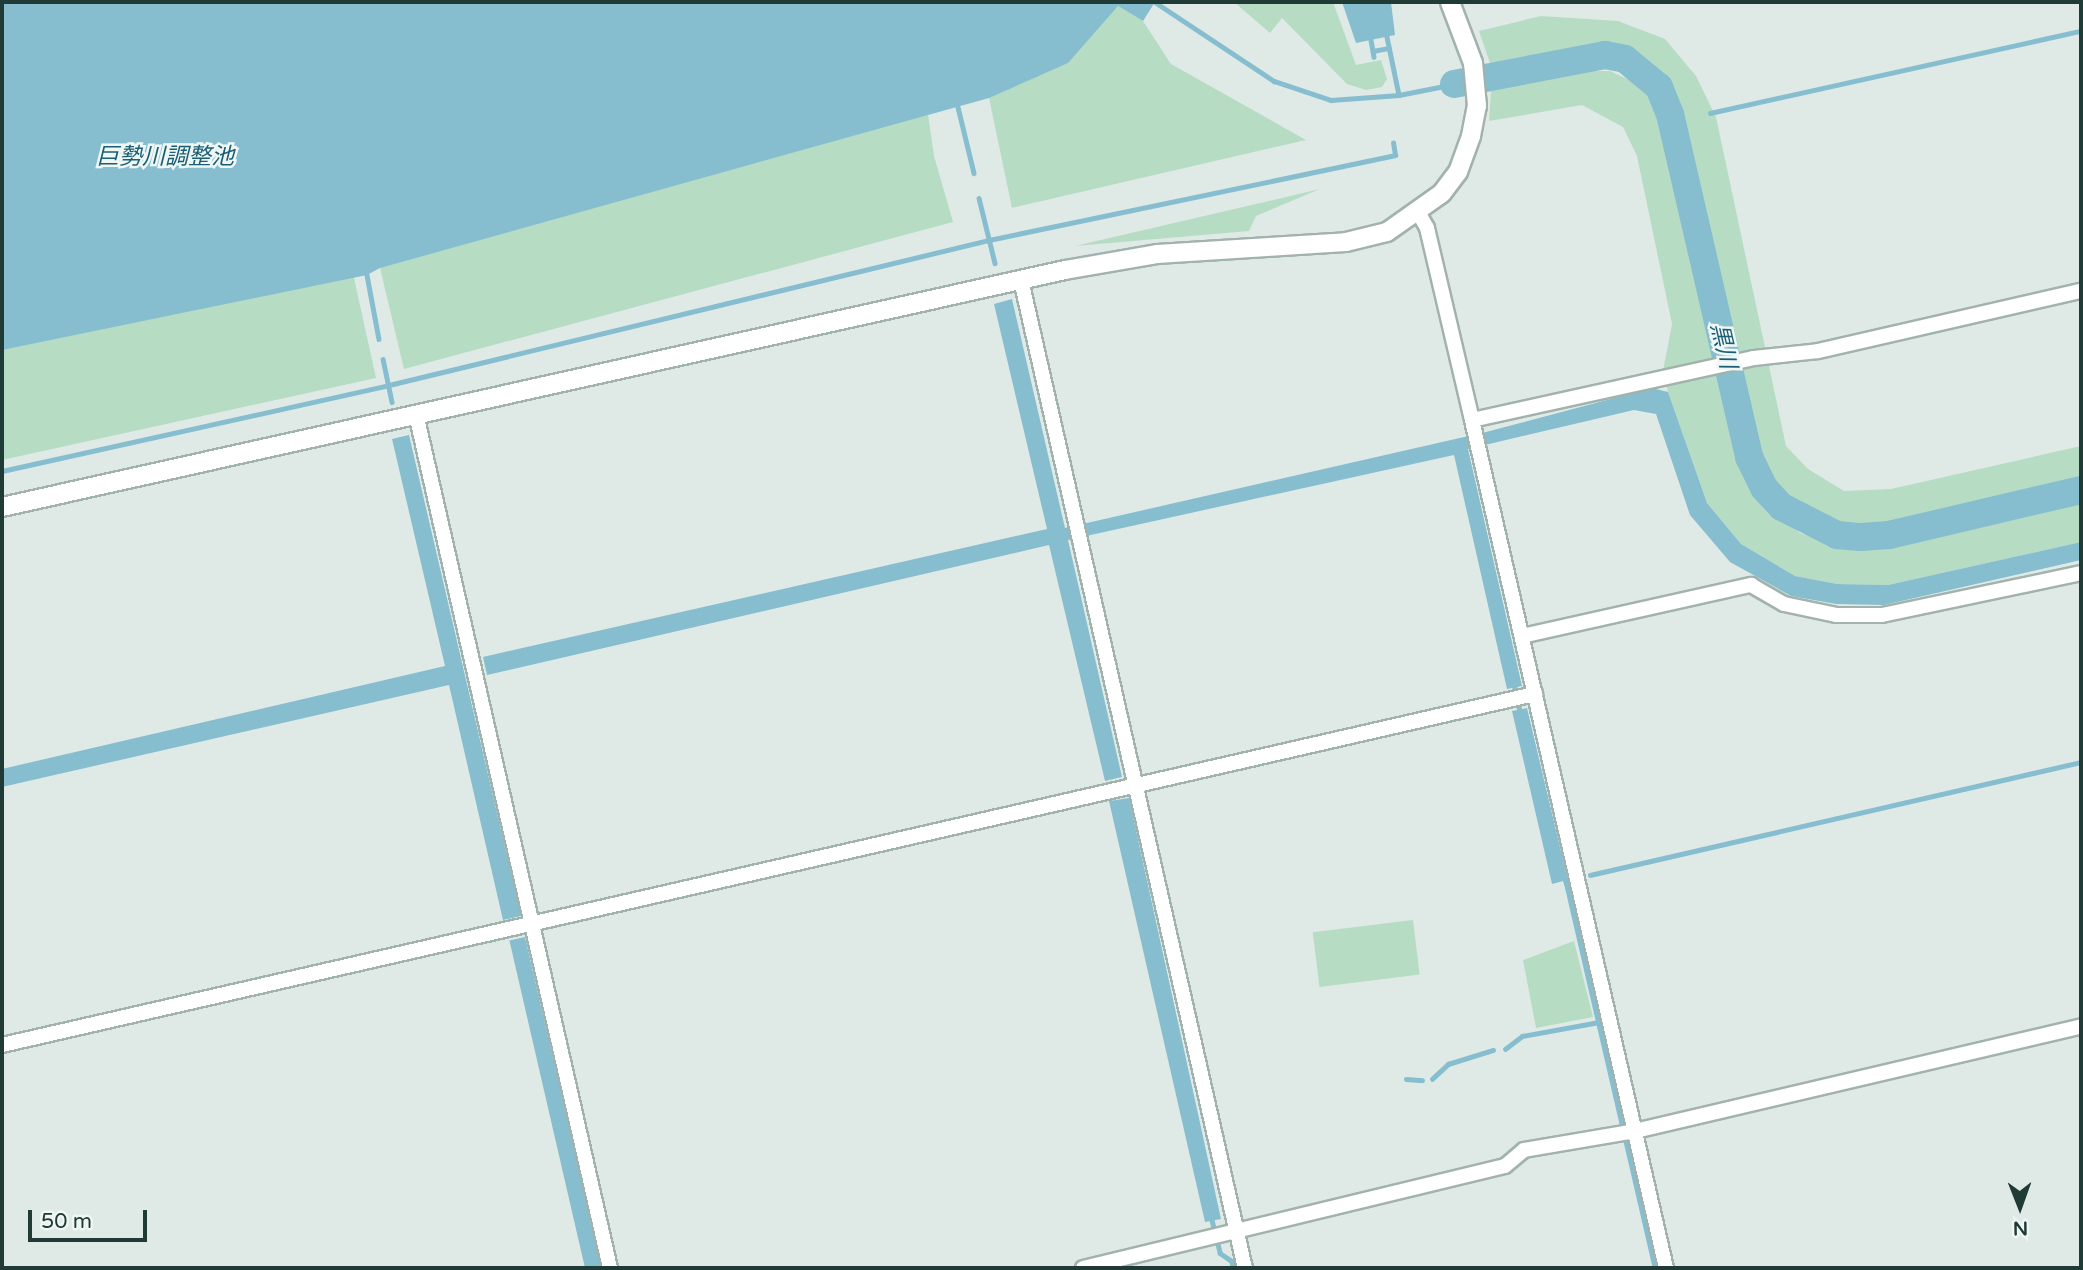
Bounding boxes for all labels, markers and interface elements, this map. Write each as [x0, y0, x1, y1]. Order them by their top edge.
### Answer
water label: 巨勢川調整池 [96, 143, 234, 171]
water label: 黒川 [1704, 320, 1742, 372]
north arrow [1985, 1172, 2055, 1242]
scale bar [32, 1196, 150, 1240]
text: 50 m [41, 1209, 92, 1234]
text: N [2013, 1217, 2028, 1239]

